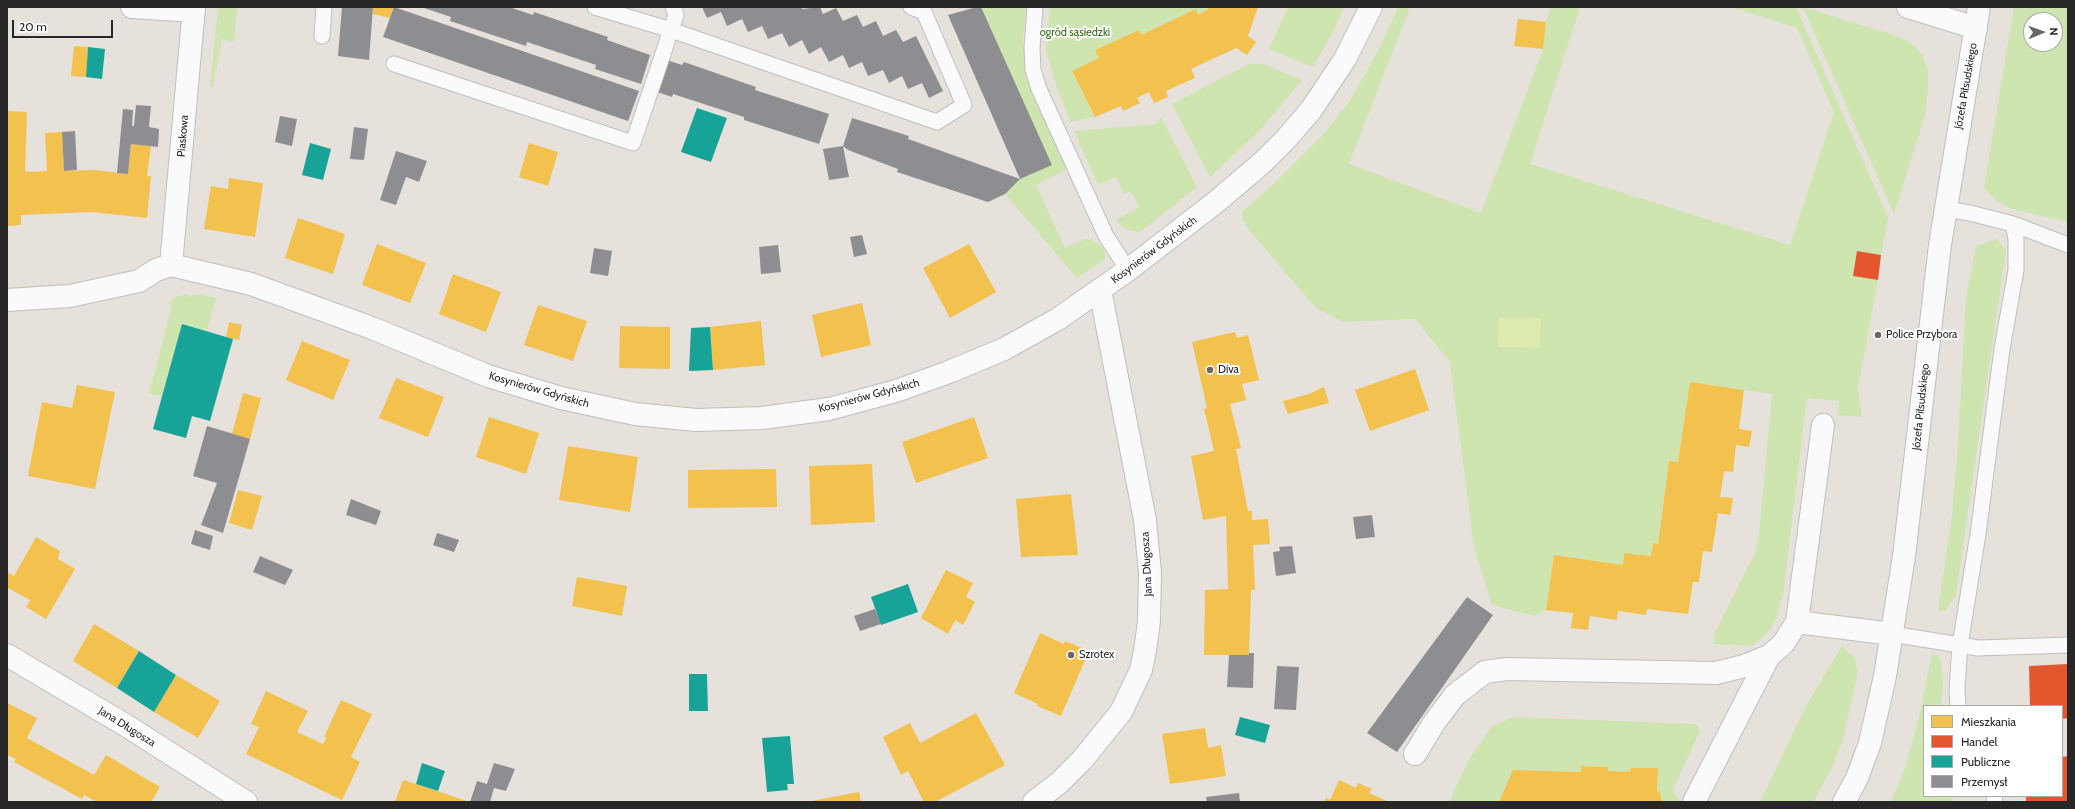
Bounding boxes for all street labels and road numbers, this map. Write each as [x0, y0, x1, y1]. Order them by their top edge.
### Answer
street label: Józefa Piłsudskiego [1952, 42, 1980, 130]
street label: Piaskowa [175, 114, 191, 158]
street label: Kosynierów Gdyńskich [1109, 213, 1199, 287]
street label: Józefa Piłsudskiego [1910, 363, 1932, 451]
street label: Kosynierów Gdyńskich [487, 369, 591, 411]
street label: Kosynierów Gdyńskich [817, 376, 921, 416]
street label: Jana Długosza [1139, 531, 1155, 597]
street label: Jana Długosza [96, 704, 158, 750]

